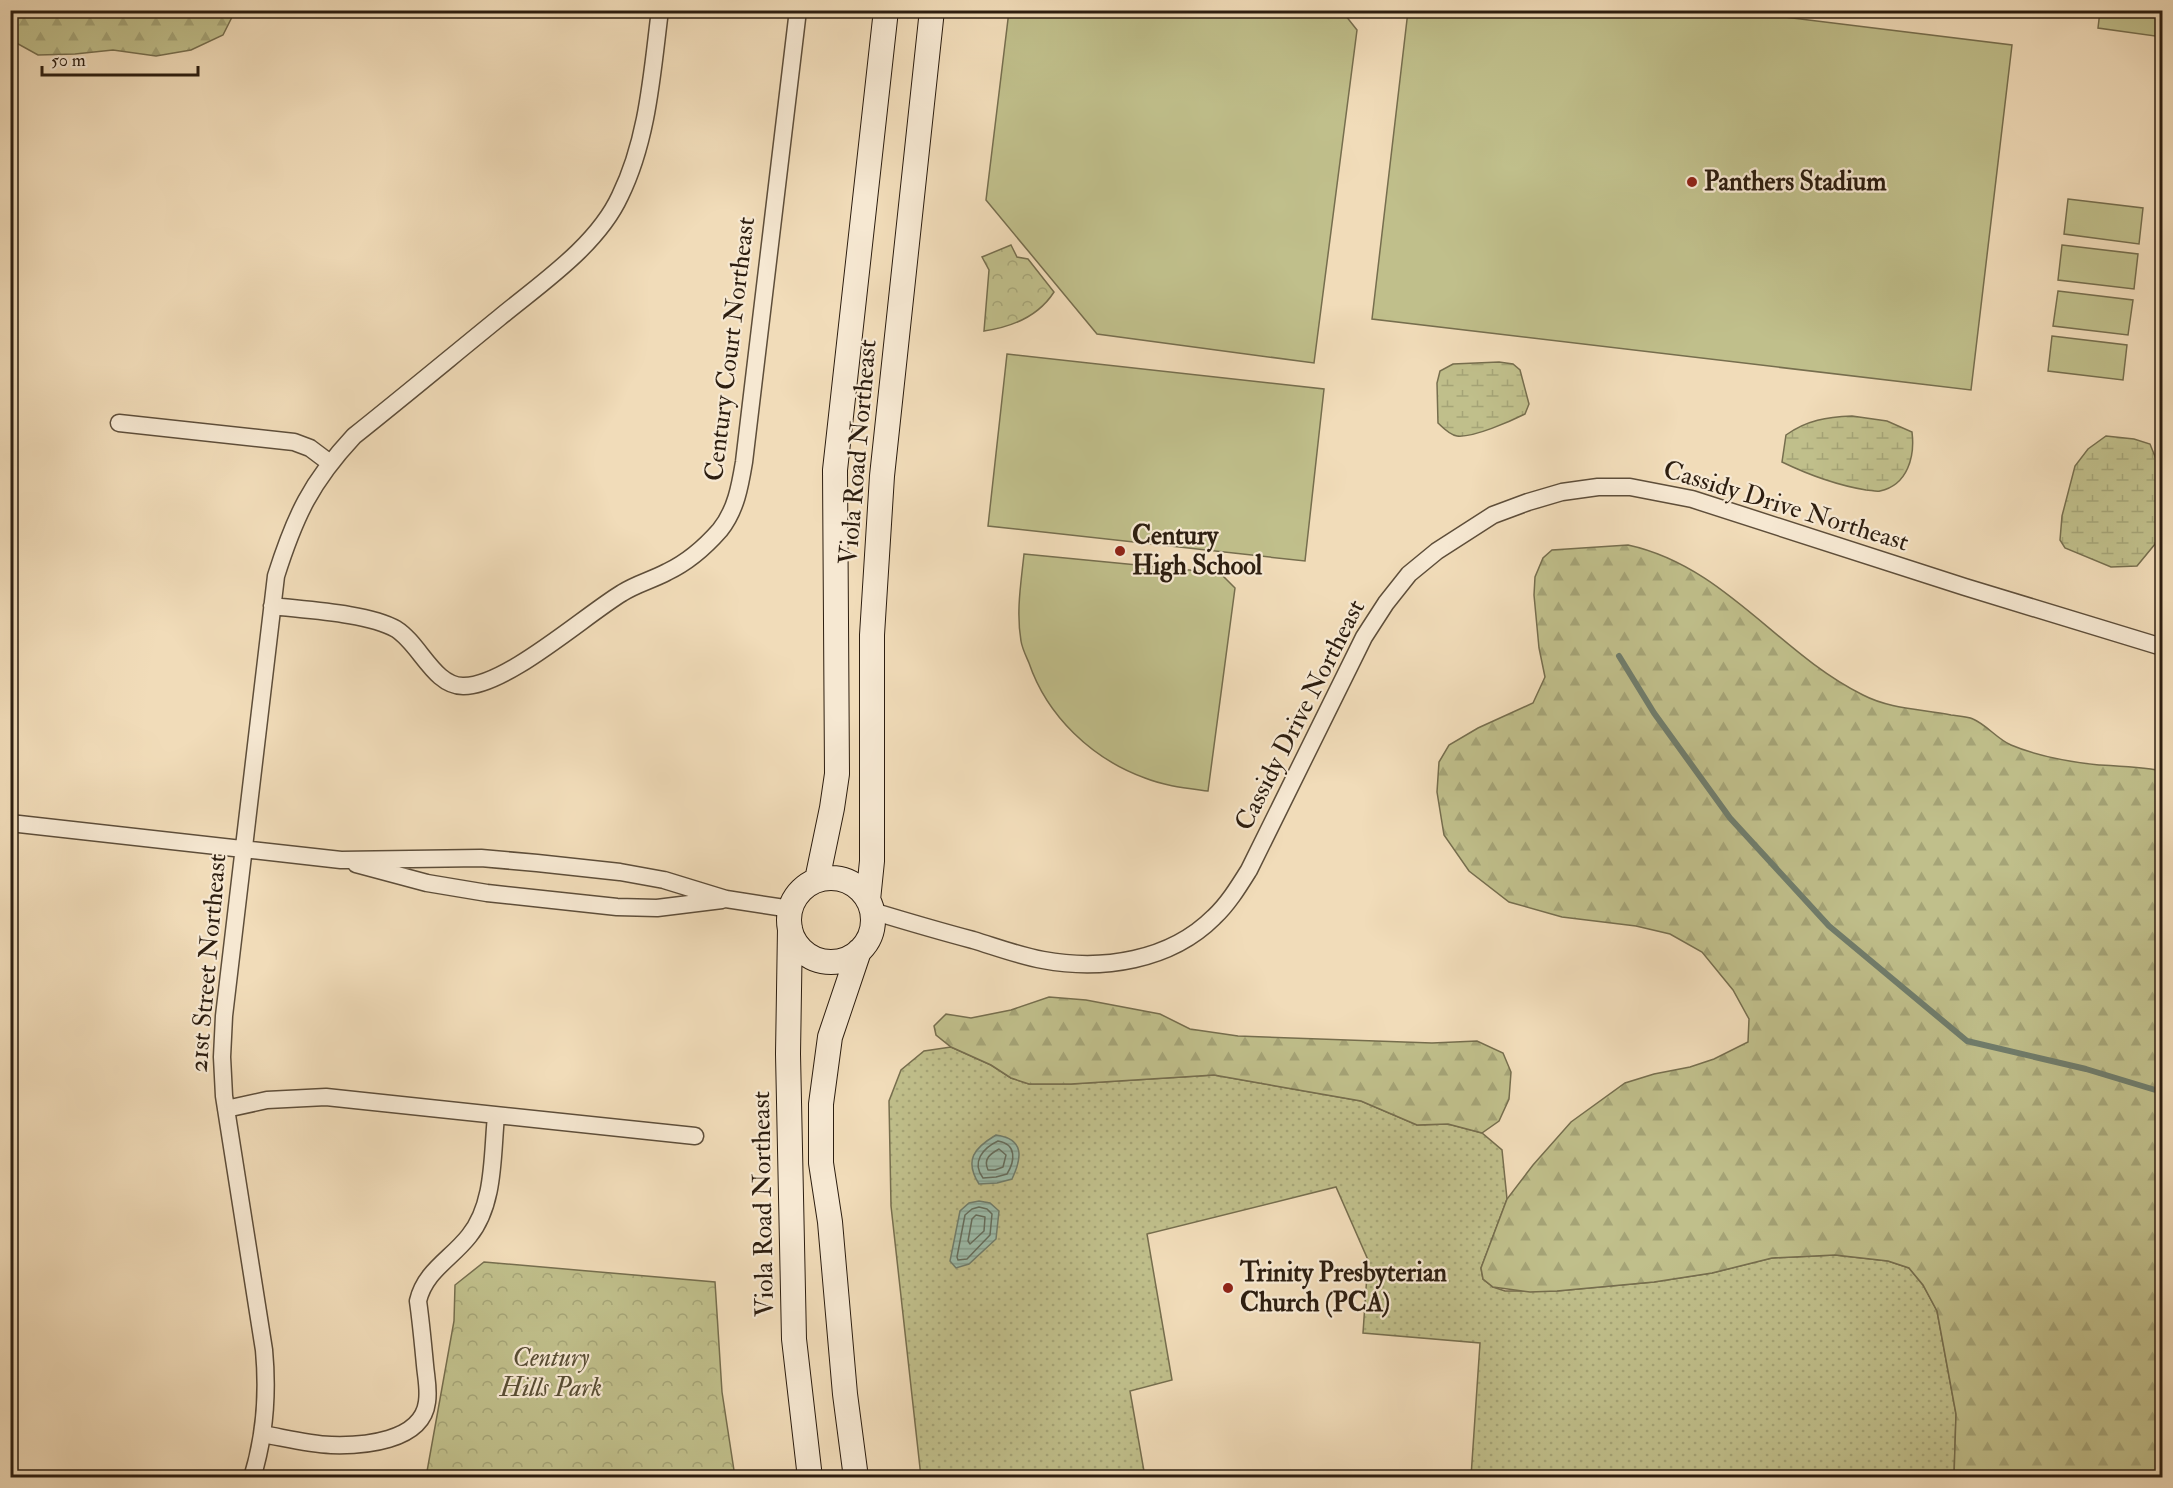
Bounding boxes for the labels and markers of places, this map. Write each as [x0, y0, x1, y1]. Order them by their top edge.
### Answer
place label: Panthers Stadium [1704, 166, 1887, 198]
marker: Panthers Stadium [1685, 175, 1699, 189]
place label: Century High School [1132, 520, 1263, 583]
marker: Century High School [1113, 544, 1127, 558]
place label: Trinity Presbyterian Church (PCA) [1239, 1257, 1448, 1319]
marker: Trinity Presbyterian Church (PCA) [1221, 1281, 1235, 1295]

